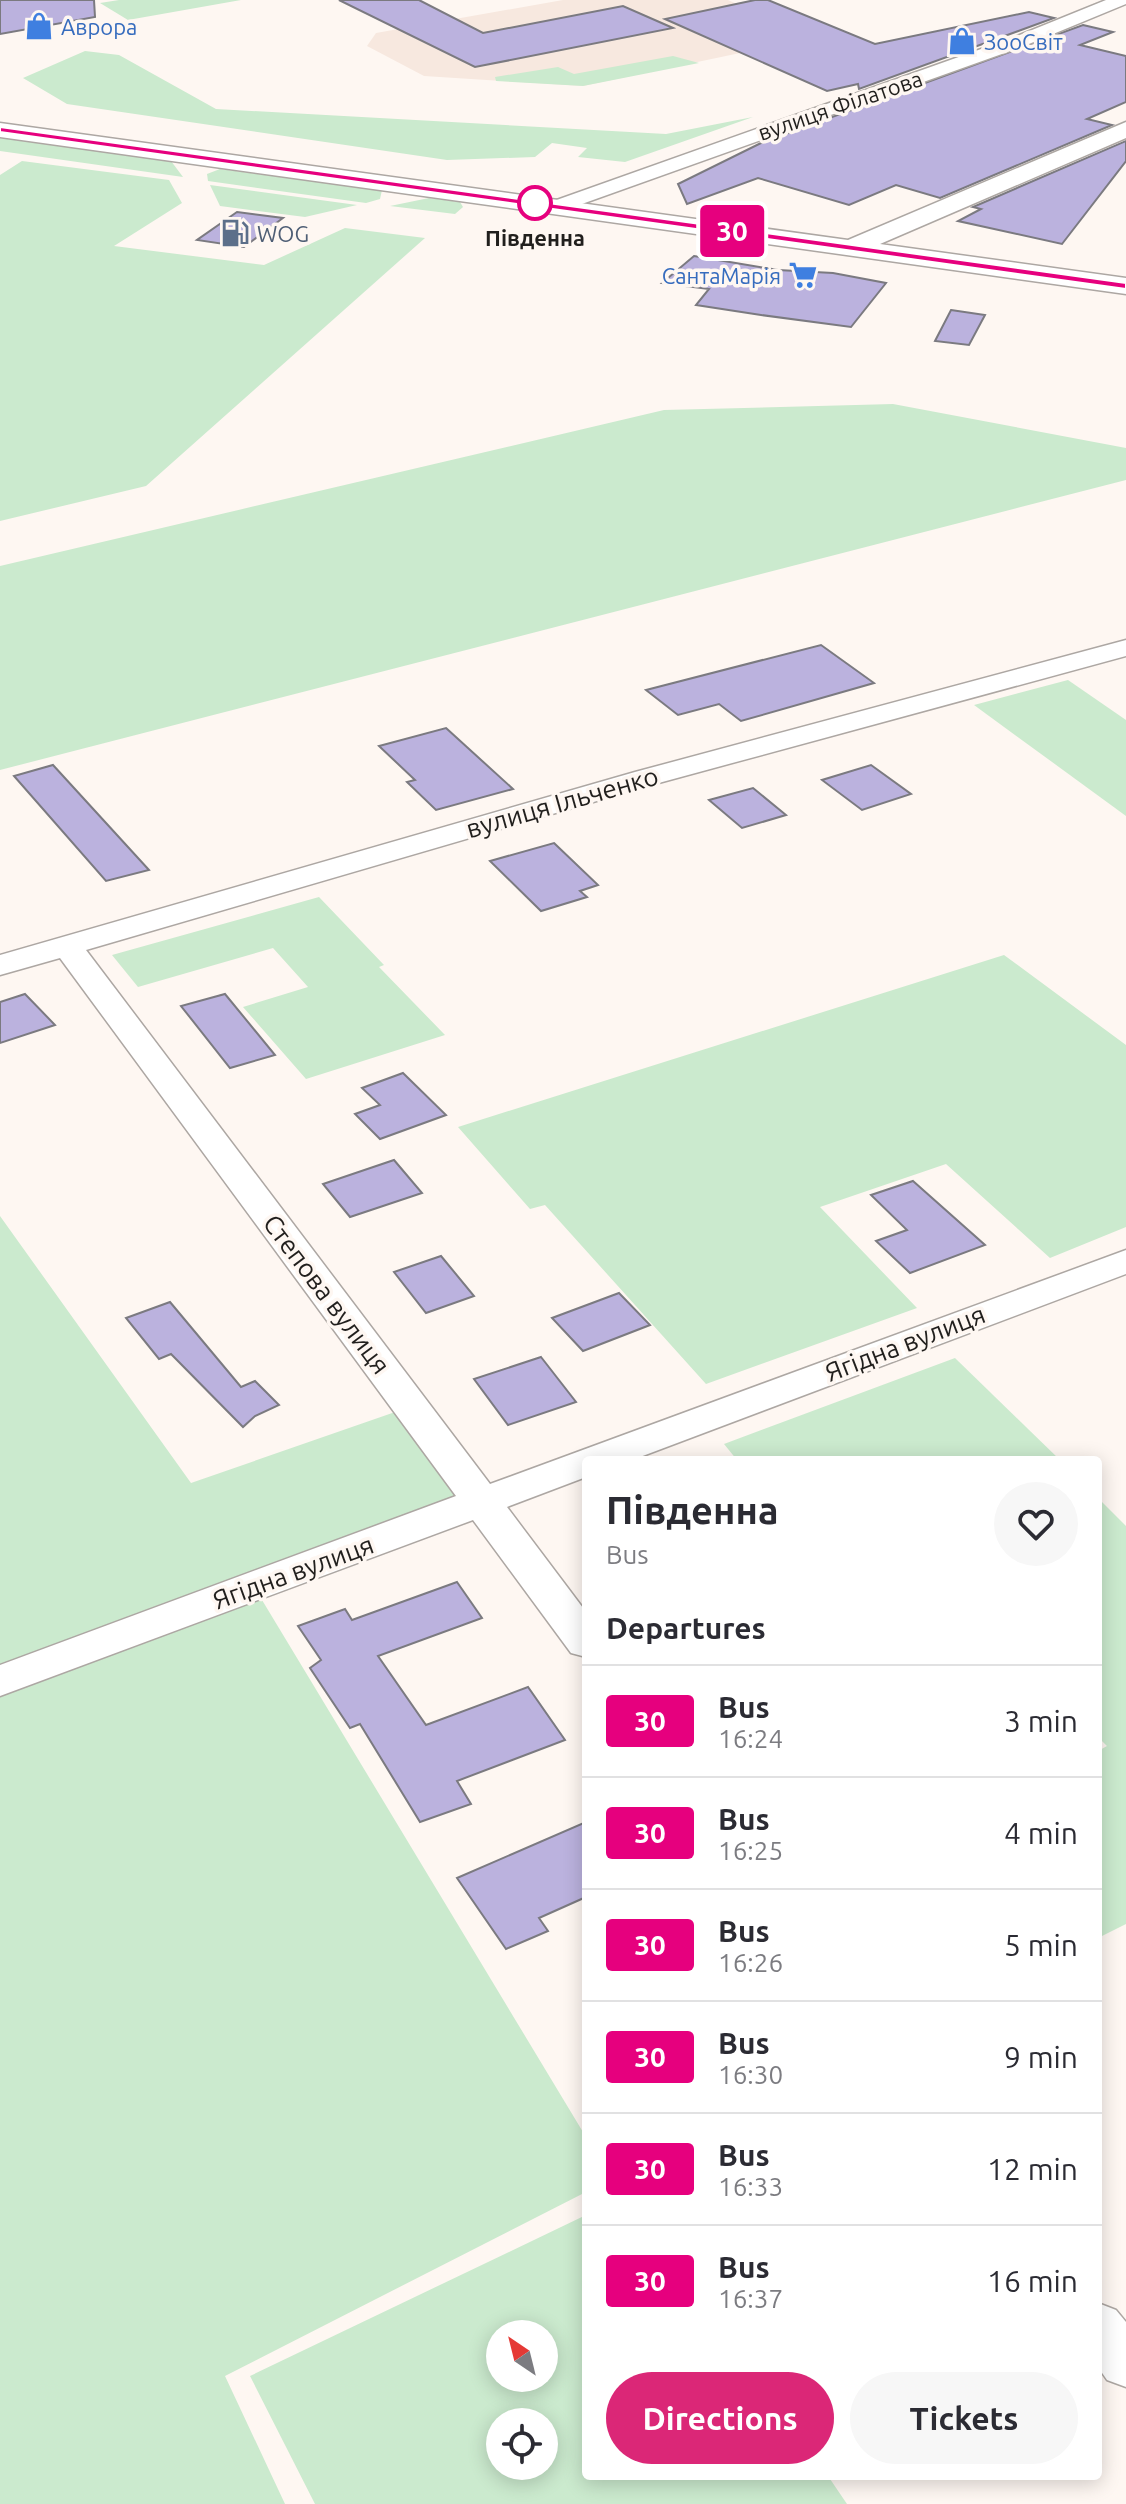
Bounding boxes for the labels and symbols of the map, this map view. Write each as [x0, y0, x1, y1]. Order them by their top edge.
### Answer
shop icon: Аврора [24, 11, 54, 41]
place label: Аврора [61, 14, 137, 39]
shop icon: ЗооСвiт [947, 26, 977, 56]
place label: ЗооСвiт [984, 29, 1063, 54]
street label: вулиця Філатова [754, 65, 926, 145]
marker: Південна [518, 186, 552, 220]
line badge: 30 [696, 205, 768, 257]
fuel station icon: WOG [220, 218, 250, 248]
place label: WOG [257, 221, 309, 246]
place label: Південна [485, 225, 585, 250]
supermarket icon: СантаМарія [788, 260, 818, 290]
place label: СантаМарія [662, 263, 781, 288]
street label: вулиця Ільченко [463, 761, 661, 843]
street label: Степова вулиця [258, 1209, 396, 1379]
street label: Ягідна вулиця [821, 1299, 989, 1387]
street label: Ягідна вулиця [209, 1529, 377, 1615]
north arrow [486, 2320, 558, 2392]

